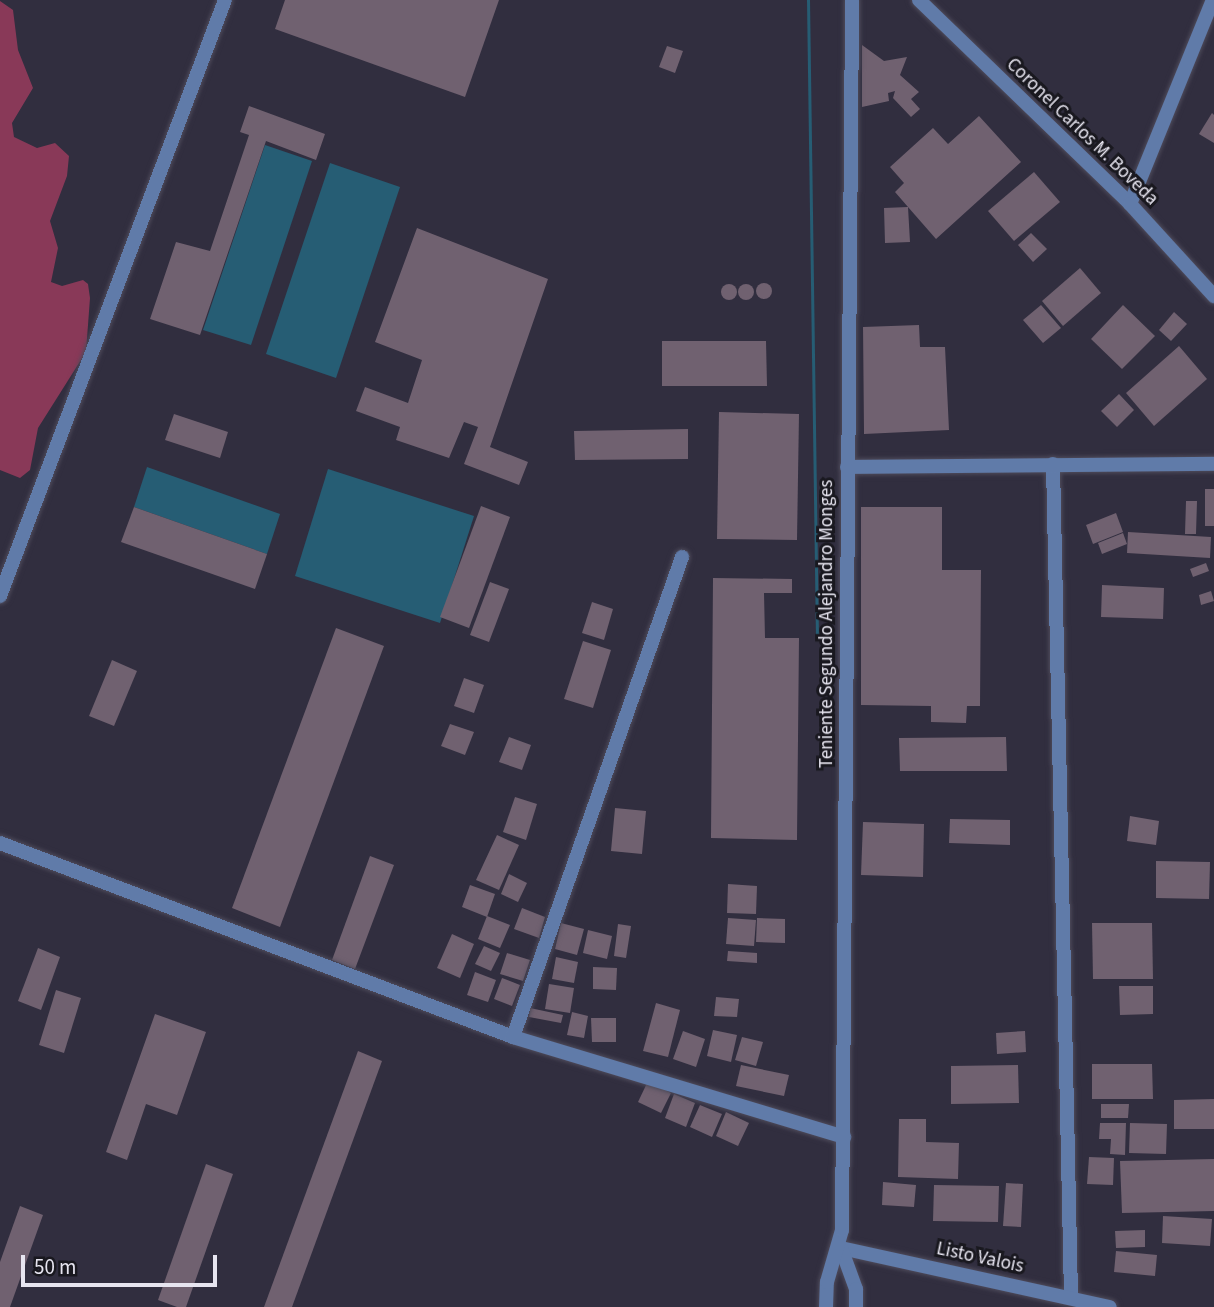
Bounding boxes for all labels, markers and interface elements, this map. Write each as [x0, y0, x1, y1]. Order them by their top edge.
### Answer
street label: Coronel Carlos M. Boveda [1001, 54, 1163, 210]
street label: Teniente Segundo Alejandro Monges [816, 480, 838, 768]
street label: Listo Valois [934, 1238, 1026, 1278]
scale bar [24, 1240, 220, 1284]
text: 50 m [34, 1252, 76, 1282]

